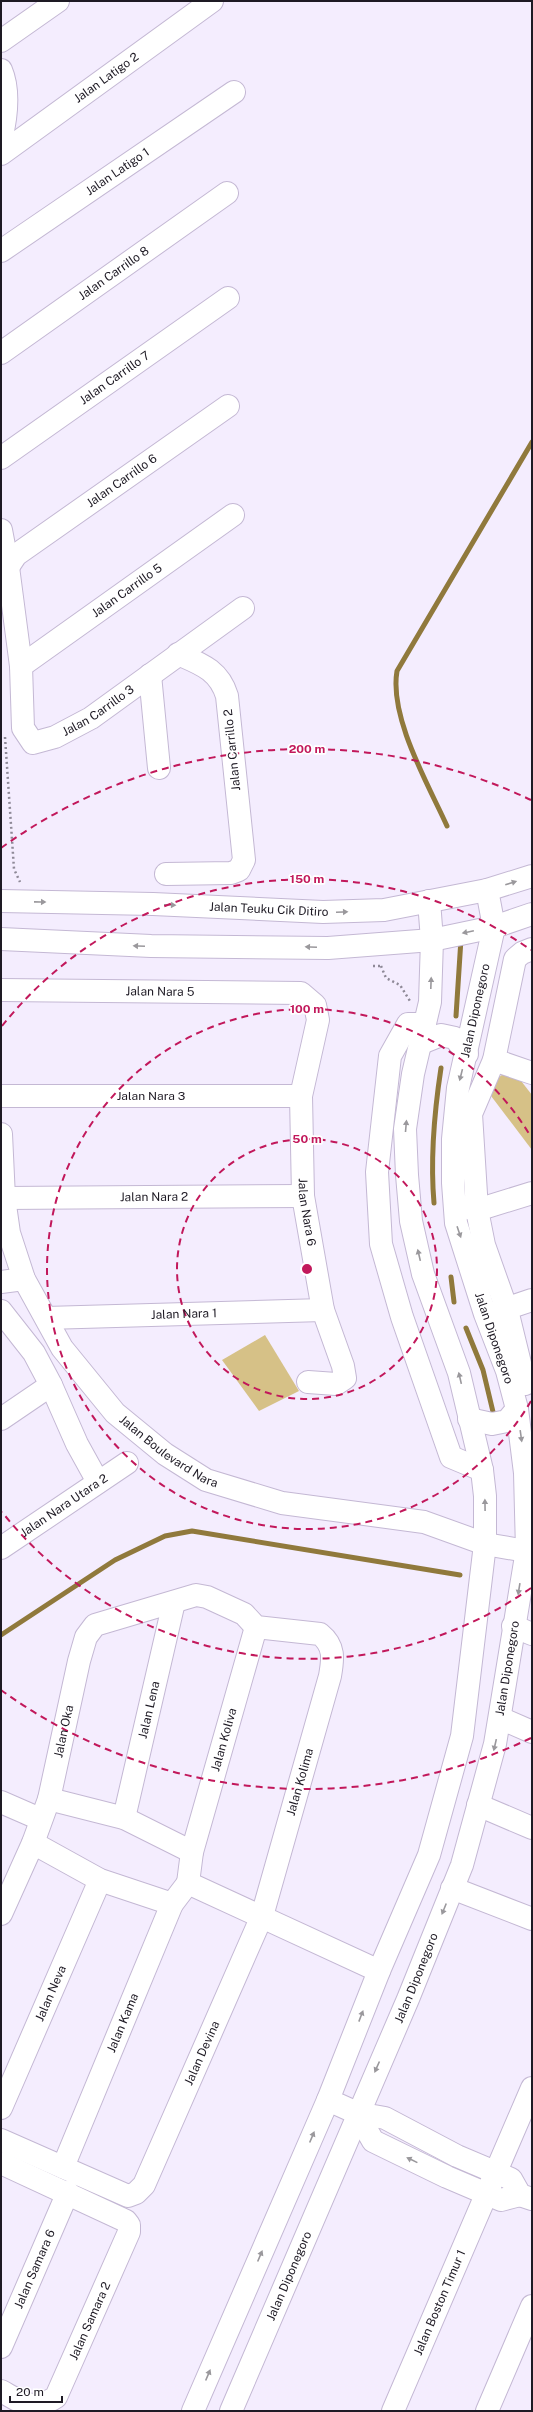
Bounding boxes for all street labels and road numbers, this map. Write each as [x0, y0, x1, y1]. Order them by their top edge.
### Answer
street label: Jalan Latigo 2 [71, 50, 141, 106]
street label: Jalan Latigo 1 [83, 145, 152, 198]
street label: Jalan Carrillo 8 [76, 243, 152, 303]
street label: Jalan Carrillo 7 [77, 348, 152, 407]
street label: Jalan Carrillo 6 [84, 451, 160, 510]
street label: Jalan Carrillo 5 [89, 561, 165, 620]
street label: Jalan Carrillo 3 [60, 682, 137, 739]
street label: Jalan Carrillo 2 [221, 708, 243, 792]
street label: Jalan Teuku Cik Ditiro [209, 900, 329, 919]
street label: Jalan Diponegoro [458, 962, 493, 1059]
street label: Jalan Nara 5 [126, 984, 195, 999]
street label: Jalan Nara 3 [117, 1089, 185, 1103]
street label: Jalan Nara 6 [296, 1178, 319, 1247]
street label: Jalan Nara 2 [120, 1190, 188, 1204]
street label: Jalan Diponegoro [472, 1290, 516, 1386]
street label: Jalan Nara 1 [151, 1306, 217, 1322]
street label: Jalan Boulevard Nara [117, 1413, 220, 1490]
street label: Jalan Nara Utara 2 [18, 1471, 110, 1540]
street label: Jalan Diponegoro [493, 1620, 522, 1717]
street label: Jalan Lena [136, 1680, 162, 1740]
street label: Jalan Oka [51, 1704, 76, 1759]
street label: Jalan Koliva [208, 1706, 240, 1773]
street label: Jalan Kolima [284, 1747, 316, 1817]
street label: Jalan Diponegoro [392, 1931, 441, 2025]
street label: Jalan Neva [32, 1963, 69, 2023]
street label: Jalan Kama [104, 1991, 141, 2055]
street label: Jalan Devina [182, 2019, 222, 2087]
street label: Jalan Samara 6 [12, 2227, 58, 2311]
street label: Jalan Diponegoro [264, 2229, 314, 2323]
street label: Jalan Boston Timur 1 [411, 2248, 469, 2357]
street label: Jalan Samara 2 [66, 2280, 114, 2362]

